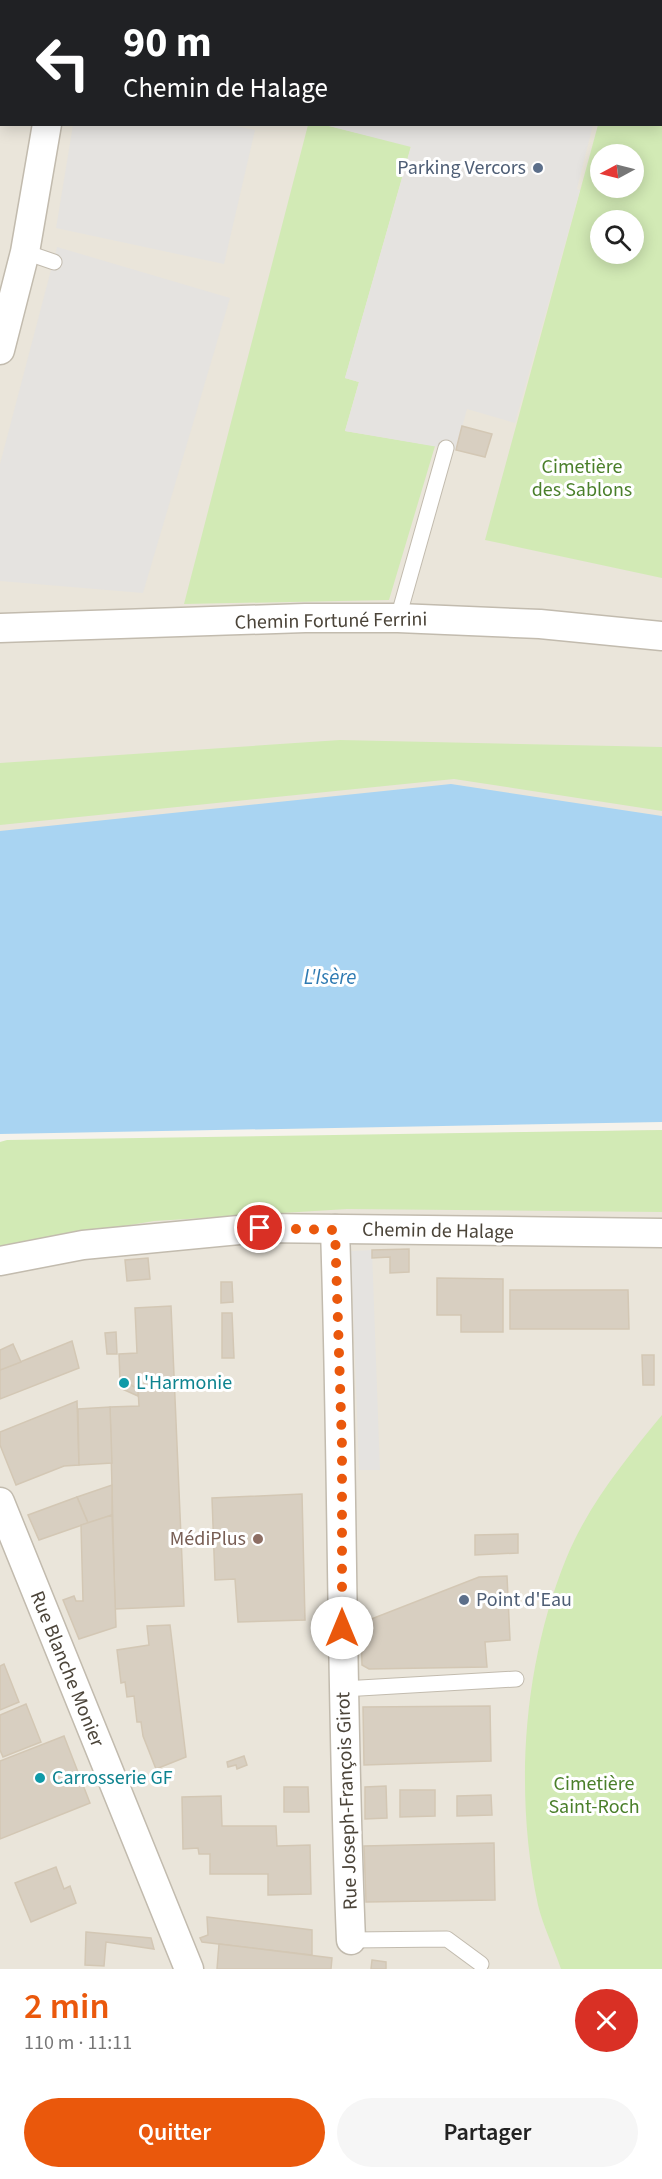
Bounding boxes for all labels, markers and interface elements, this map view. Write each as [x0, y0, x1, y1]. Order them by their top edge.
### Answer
text: 90 m [123, 13, 212, 73]
icon: left [24, 24, 102, 102]
text: Chemin de Halage [123, 69, 328, 108]
north arrow [590, 144, 644, 198]
map controls [590, 144, 644, 264]
place label: Parking Vercors [397, 154, 526, 182]
marker: Parking Vercors [531, 161, 545, 175]
button: search [590, 210, 644, 264]
park label: Cimetière des Sablons [532, 453, 632, 504]
street label: Chemin Fortuné Ferrini [234, 605, 428, 637]
water label: L'Isère [304, 962, 356, 992]
pin [234, 1202, 285, 1253]
icon: arrive [243, 1211, 276, 1244]
street label: Chemin de Halage [362, 1216, 514, 1246]
place label: L'Harmonie [136, 1369, 232, 1397]
marker: L'Harmonie [117, 1376, 131, 1390]
place label: MédiPlus [170, 1525, 246, 1553]
marker: MédiPlus [251, 1532, 265, 1546]
place label: Point d'Eau [476, 1586, 572, 1614]
street label: Rue Blanche Monier [23, 1587, 111, 1751]
marker: Point d'Eau [457, 1593, 471, 1607]
position arrow [310, 1596, 374, 1660]
street label: Rue Joseph-François Girot [329, 1691, 365, 1910]
place label: Carrosserie GF [52, 1764, 173, 1792]
park label: Cimetière Saint-Roch [548, 1770, 640, 1821]
marker: Carrosserie GF [33, 1771, 47, 1785]
text: 2 min [24, 1981, 110, 2032]
button: close [575, 1989, 638, 2052]
text: 110 m · 11:11 [24, 2029, 132, 2057]
button: Quitter [24, 2098, 325, 2167]
button: Partager [337, 2098, 638, 2167]

